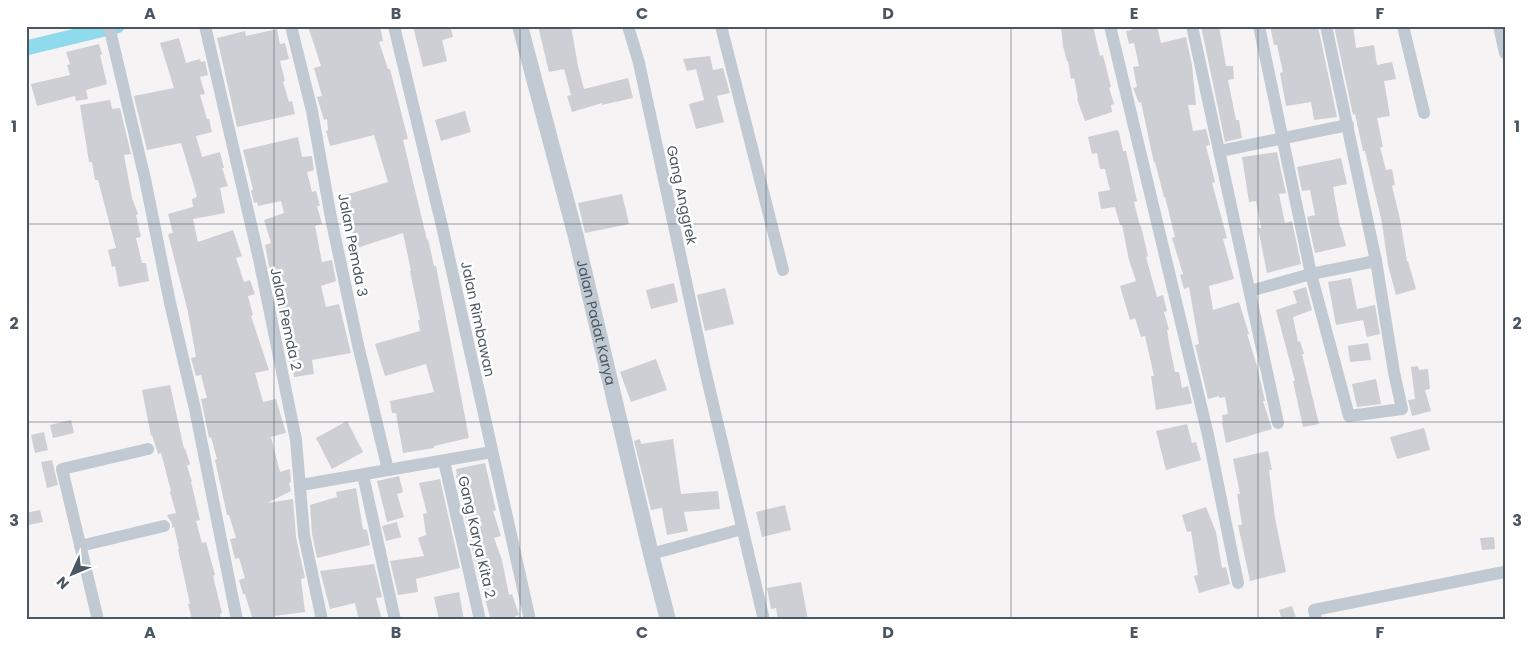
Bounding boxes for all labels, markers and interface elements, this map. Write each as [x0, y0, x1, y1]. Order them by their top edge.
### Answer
text: A [144, 2, 156, 25]
text: B [391, 2, 401, 25]
text: C [636, 2, 648, 25]
text: D [882, 2, 894, 25]
text: E [1130, 2, 1138, 25]
text: F [1376, 2, 1385, 25]
text: 1 [11, 115, 17, 138]
text: 1 [1514, 115, 1520, 138]
street label: Gang Anggrek [662, 144, 702, 247]
street label: Jalan Pemda 3 [333, 192, 373, 298]
street label: Jalan Padat Karya [572, 258, 621, 387]
street label: Jalan Rimbawan [456, 259, 500, 379]
street label: Jalan Pemda 2 [265, 266, 307, 372]
text: 2 [9, 312, 19, 335]
text: 2 [1512, 312, 1522, 335]
street label: Gang Karya Kita 2 [453, 474, 501, 600]
text: 3 [9, 509, 19, 532]
text: 3 [1512, 509, 1522, 532]
north arrow [48, 548, 98, 598]
text: N [52, 572, 73, 594]
text: A [144, 621, 156, 644]
text: B [391, 621, 401, 644]
text: C [636, 621, 648, 644]
text: D [882, 621, 894, 644]
text: E [1130, 621, 1138, 644]
text: F [1376, 621, 1385, 644]

